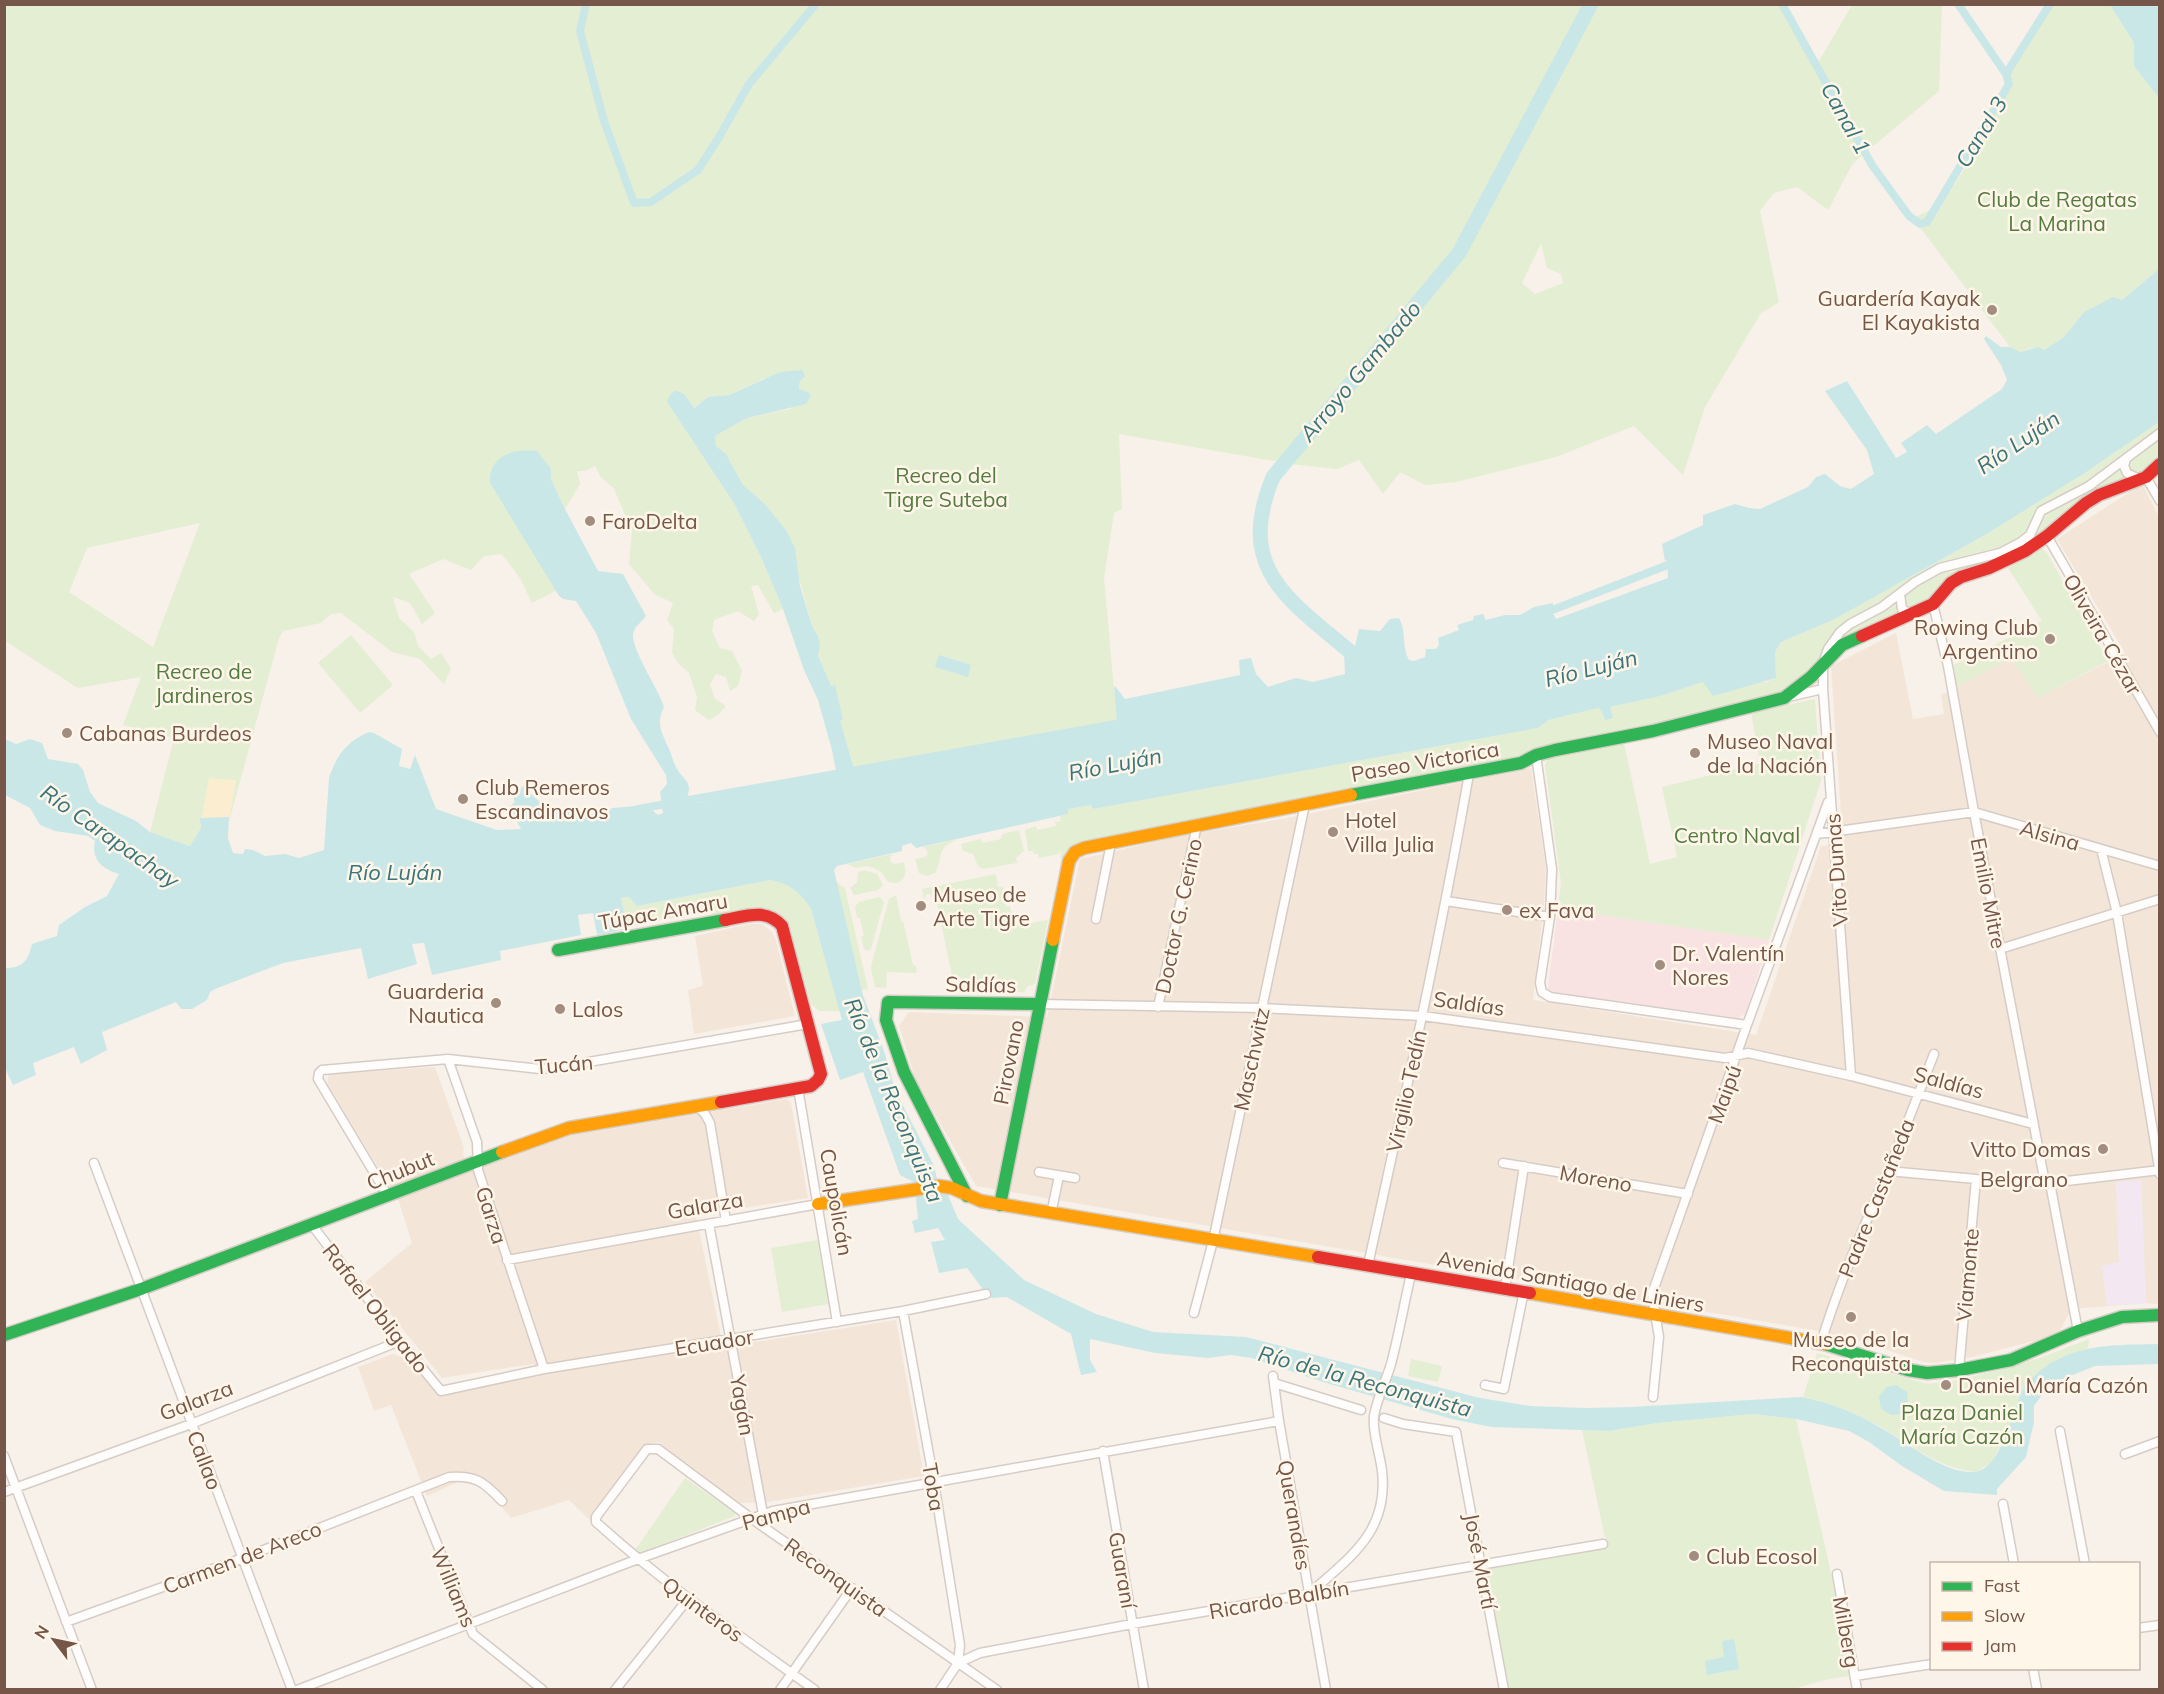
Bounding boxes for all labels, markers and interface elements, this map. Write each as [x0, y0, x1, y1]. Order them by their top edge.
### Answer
water label: Canal 1 [1815, 77, 1877, 159]
water label: Canal 3 [1949, 91, 2013, 173]
park label: Club de Regatas La Marina [1977, 186, 2137, 236]
place label: Guardería Kayak El Kayakista [1818, 285, 1980, 335]
water label: Arroyo Gambado [1292, 295, 1427, 448]
marker: Guardería Kayak El Kayakista [1985, 303, 1999, 317]
water label: Río Luján [1971, 404, 2065, 480]
park label: Recreo del Tigre Suteba [884, 462, 1008, 512]
place label: FaroDelta [602, 508, 698, 534]
marker: FaroDelta [583, 514, 597, 528]
street label: Oliveira Cézar [2058, 569, 2148, 699]
place label: Rowing Club Argentino [1914, 614, 2038, 664]
marker: Rowing Club Argentino [2043, 632, 2057, 646]
water label: Río Luján [1542, 643, 1640, 693]
park label: Recreo de Jardineros [155, 658, 253, 708]
place label: Cabanas Burdeos [79, 720, 252, 746]
marker: Cabanas Burdeos [60, 726, 74, 740]
place label: Museo Naval de la Nación [1707, 728, 1833, 778]
street label: Paseo Victorica [1349, 735, 1501, 787]
water label: Río Luján [1066, 741, 1164, 787]
marker: Museo Naval de la Nación [1688, 746, 1702, 760]
place label: Club Remeros Escandinavos [475, 774, 610, 824]
water label: Río Carapachay [35, 778, 186, 895]
marker: Club Remeros Escandinavos [456, 792, 470, 806]
place label: Hotel Villa Julia [1345, 807, 1434, 857]
street label: Vito Dumas [1819, 812, 1853, 928]
street label: Alsina [2017, 814, 2083, 856]
park label: Centro Naval [1674, 822, 1800, 848]
marker: Hotel Villa Julia [1326, 825, 1340, 839]
street label: Emilio Mitre [1966, 835, 2012, 951]
street label: Doctor G. Cerino [1149, 836, 1207, 996]
water label: Río Luján [348, 858, 442, 886]
place label: Museo de Arte Tigre [933, 881, 1030, 931]
street label: Túpac Amaru [596, 887, 730, 935]
place label: ex Fava [1519, 897, 1594, 923]
marker: Museo de Arte Tigre [914, 899, 928, 913]
marker: ex Fava [1500, 903, 1514, 917]
place label: Dr. Valentín Nores [1672, 940, 1785, 990]
marker: Dr. Valentín Nores [1653, 958, 1667, 972]
street label: Saldías [945, 970, 1017, 998]
place label: Guarderia Nautica [387, 978, 484, 1028]
street label: Saldías [1432, 985, 1506, 1021]
water label: Río de la Reconquista [838, 993, 950, 1207]
marker: Guarderia Nautica [489, 996, 503, 1010]
place label: Lalos [572, 996, 623, 1022]
marker: Lalos [553, 1002, 567, 1016]
street label: Maschwitz [1227, 1005, 1275, 1113]
street label: Pirovano [987, 1017, 1029, 1107]
street label: Virgilio Tedín [1380, 1027, 1432, 1155]
street label: Tucán [534, 1048, 594, 1080]
street label: Saldías [1911, 1060, 1987, 1104]
street label: Maipú [1701, 1061, 1747, 1127]
street label: Padre Castañeda [1832, 1115, 1920, 1281]
place label: Vitto Domas [1970, 1136, 2091, 1162]
marker: Vitto Domas [2096, 1142, 2110, 1156]
street label: Chubut [362, 1145, 438, 1195]
street label: Caupolicán [815, 1146, 859, 1258]
street label: Moreno [1558, 1159, 1634, 1197]
street label: Belgrano [1980, 1166, 2068, 1192]
street label: Garza [471, 1183, 513, 1247]
street label: Galarza [665, 1186, 745, 1224]
street label: Viamonte [1950, 1227, 1984, 1323]
street label: Rafael Obligado [317, 1238, 435, 1378]
street label: Avenida Santiago de Liniers [1435, 1245, 1707, 1317]
marker: Museo de la Reconquista [1844, 1310, 1858, 1324]
street label: Ecuador [673, 1323, 756, 1361]
place label: Museo de la Reconquista [1791, 1326, 1911, 1376]
water label: Río de la Reconquista [1255, 1339, 1475, 1423]
street label: Yagán [725, 1372, 761, 1437]
place label: Daniel María Cazón [1958, 1372, 2148, 1398]
street label: Galarza [156, 1374, 236, 1426]
marker: Daniel María Cazón [1939, 1378, 1953, 1392]
park label: Plaza Daniel María Cazón [1901, 1399, 2023, 1449]
street label: Callao [182, 1427, 228, 1493]
street label: Querandíes [1273, 1458, 1317, 1572]
street label: Toba [917, 1461, 951, 1513]
street label: Pampa [739, 1492, 813, 1536]
street label: José Martí [1459, 1511, 1503, 1612]
street label: Carmen de Areco [159, 1515, 325, 1599]
street label: Guaraní [1103, 1530, 1143, 1611]
street label: Reconquista [779, 1532, 893, 1622]
street label: Williams [425, 1543, 483, 1631]
place label: Club Ecosol [1706, 1543, 1817, 1569]
marker: Club Ecosol [1687, 1549, 1701, 1563]
legend [1930, 1562, 2140, 1670]
street label: Quinteros [657, 1571, 749, 1647]
street label: Ricardo Balbín [1207, 1574, 1351, 1624]
text: Fast [1984, 1574, 2020, 1597]
street label: Milberg [1828, 1594, 1866, 1670]
text: Slow [1984, 1604, 2026, 1627]
north arrow [24, 1610, 84, 1670]
text: N [30, 1622, 53, 1642]
text: Jam [1984, 1634, 2017, 1657]

